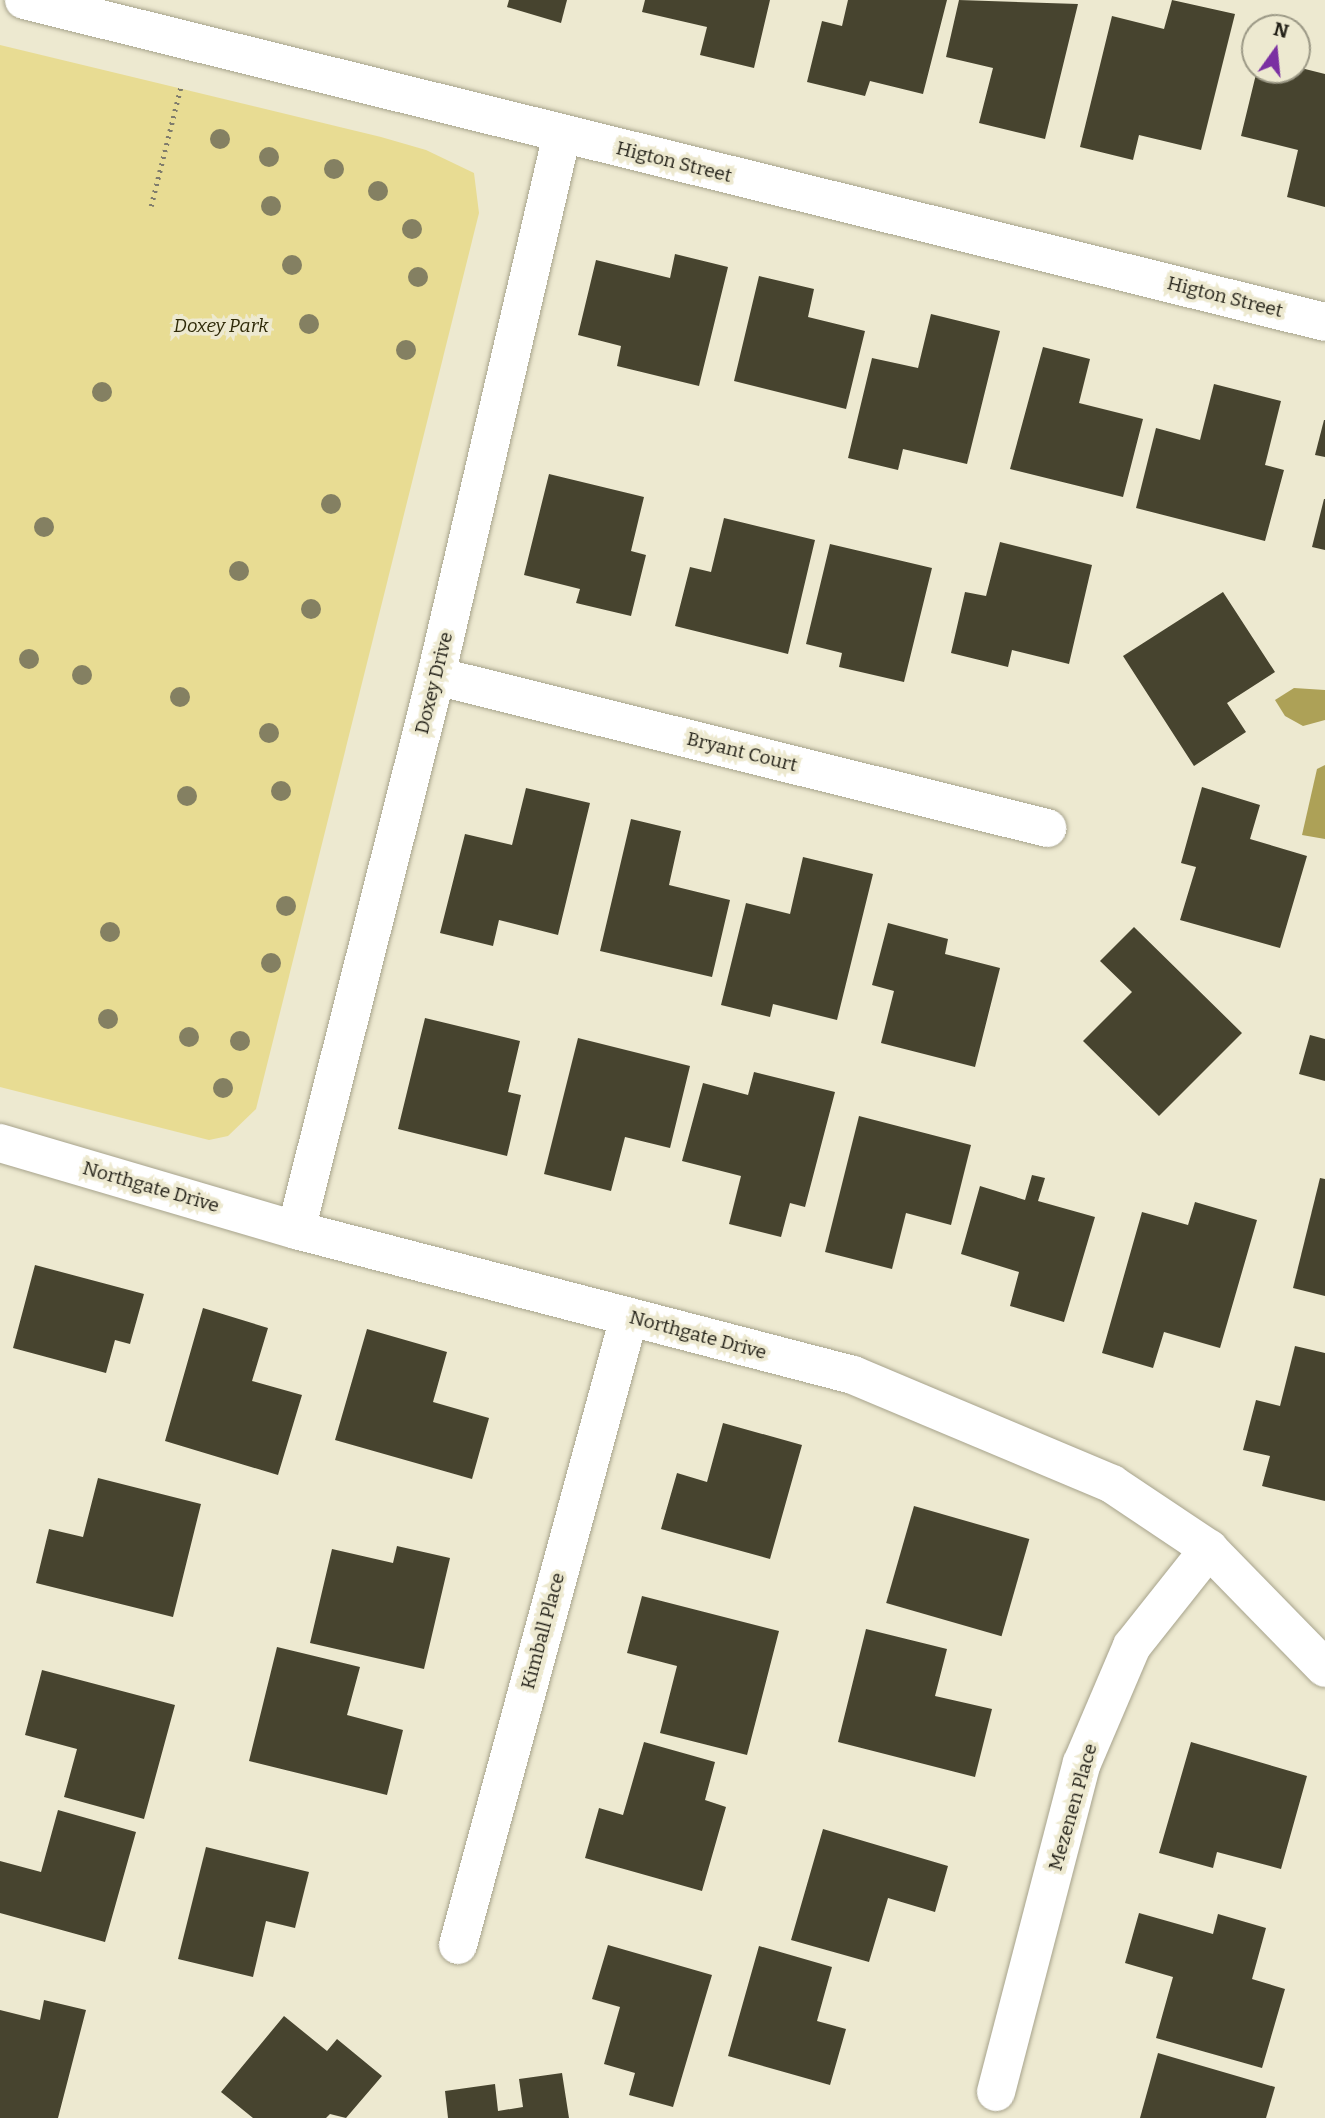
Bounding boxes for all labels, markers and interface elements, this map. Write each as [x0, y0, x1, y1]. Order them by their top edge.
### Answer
north arrow [1241, 14, 1311, 84]
text: N [1271, 17, 1291, 43]
street label: Higton Street [614, 137, 734, 187]
street label: Higton Street [1165, 272, 1285, 322]
park label: Doxey Park [174, 315, 268, 337]
street label: Doxey Drive [410, 630, 458, 736]
street label: Bryant Court [684, 727, 800, 777]
street label: Northgate Drive [80, 1157, 222, 1217]
street label: Northgate Drive [627, 1306, 769, 1364]
street label: Kimball Place [517, 1570, 569, 1692]
street label: Mezenen Place [1044, 1741, 1102, 1873]

